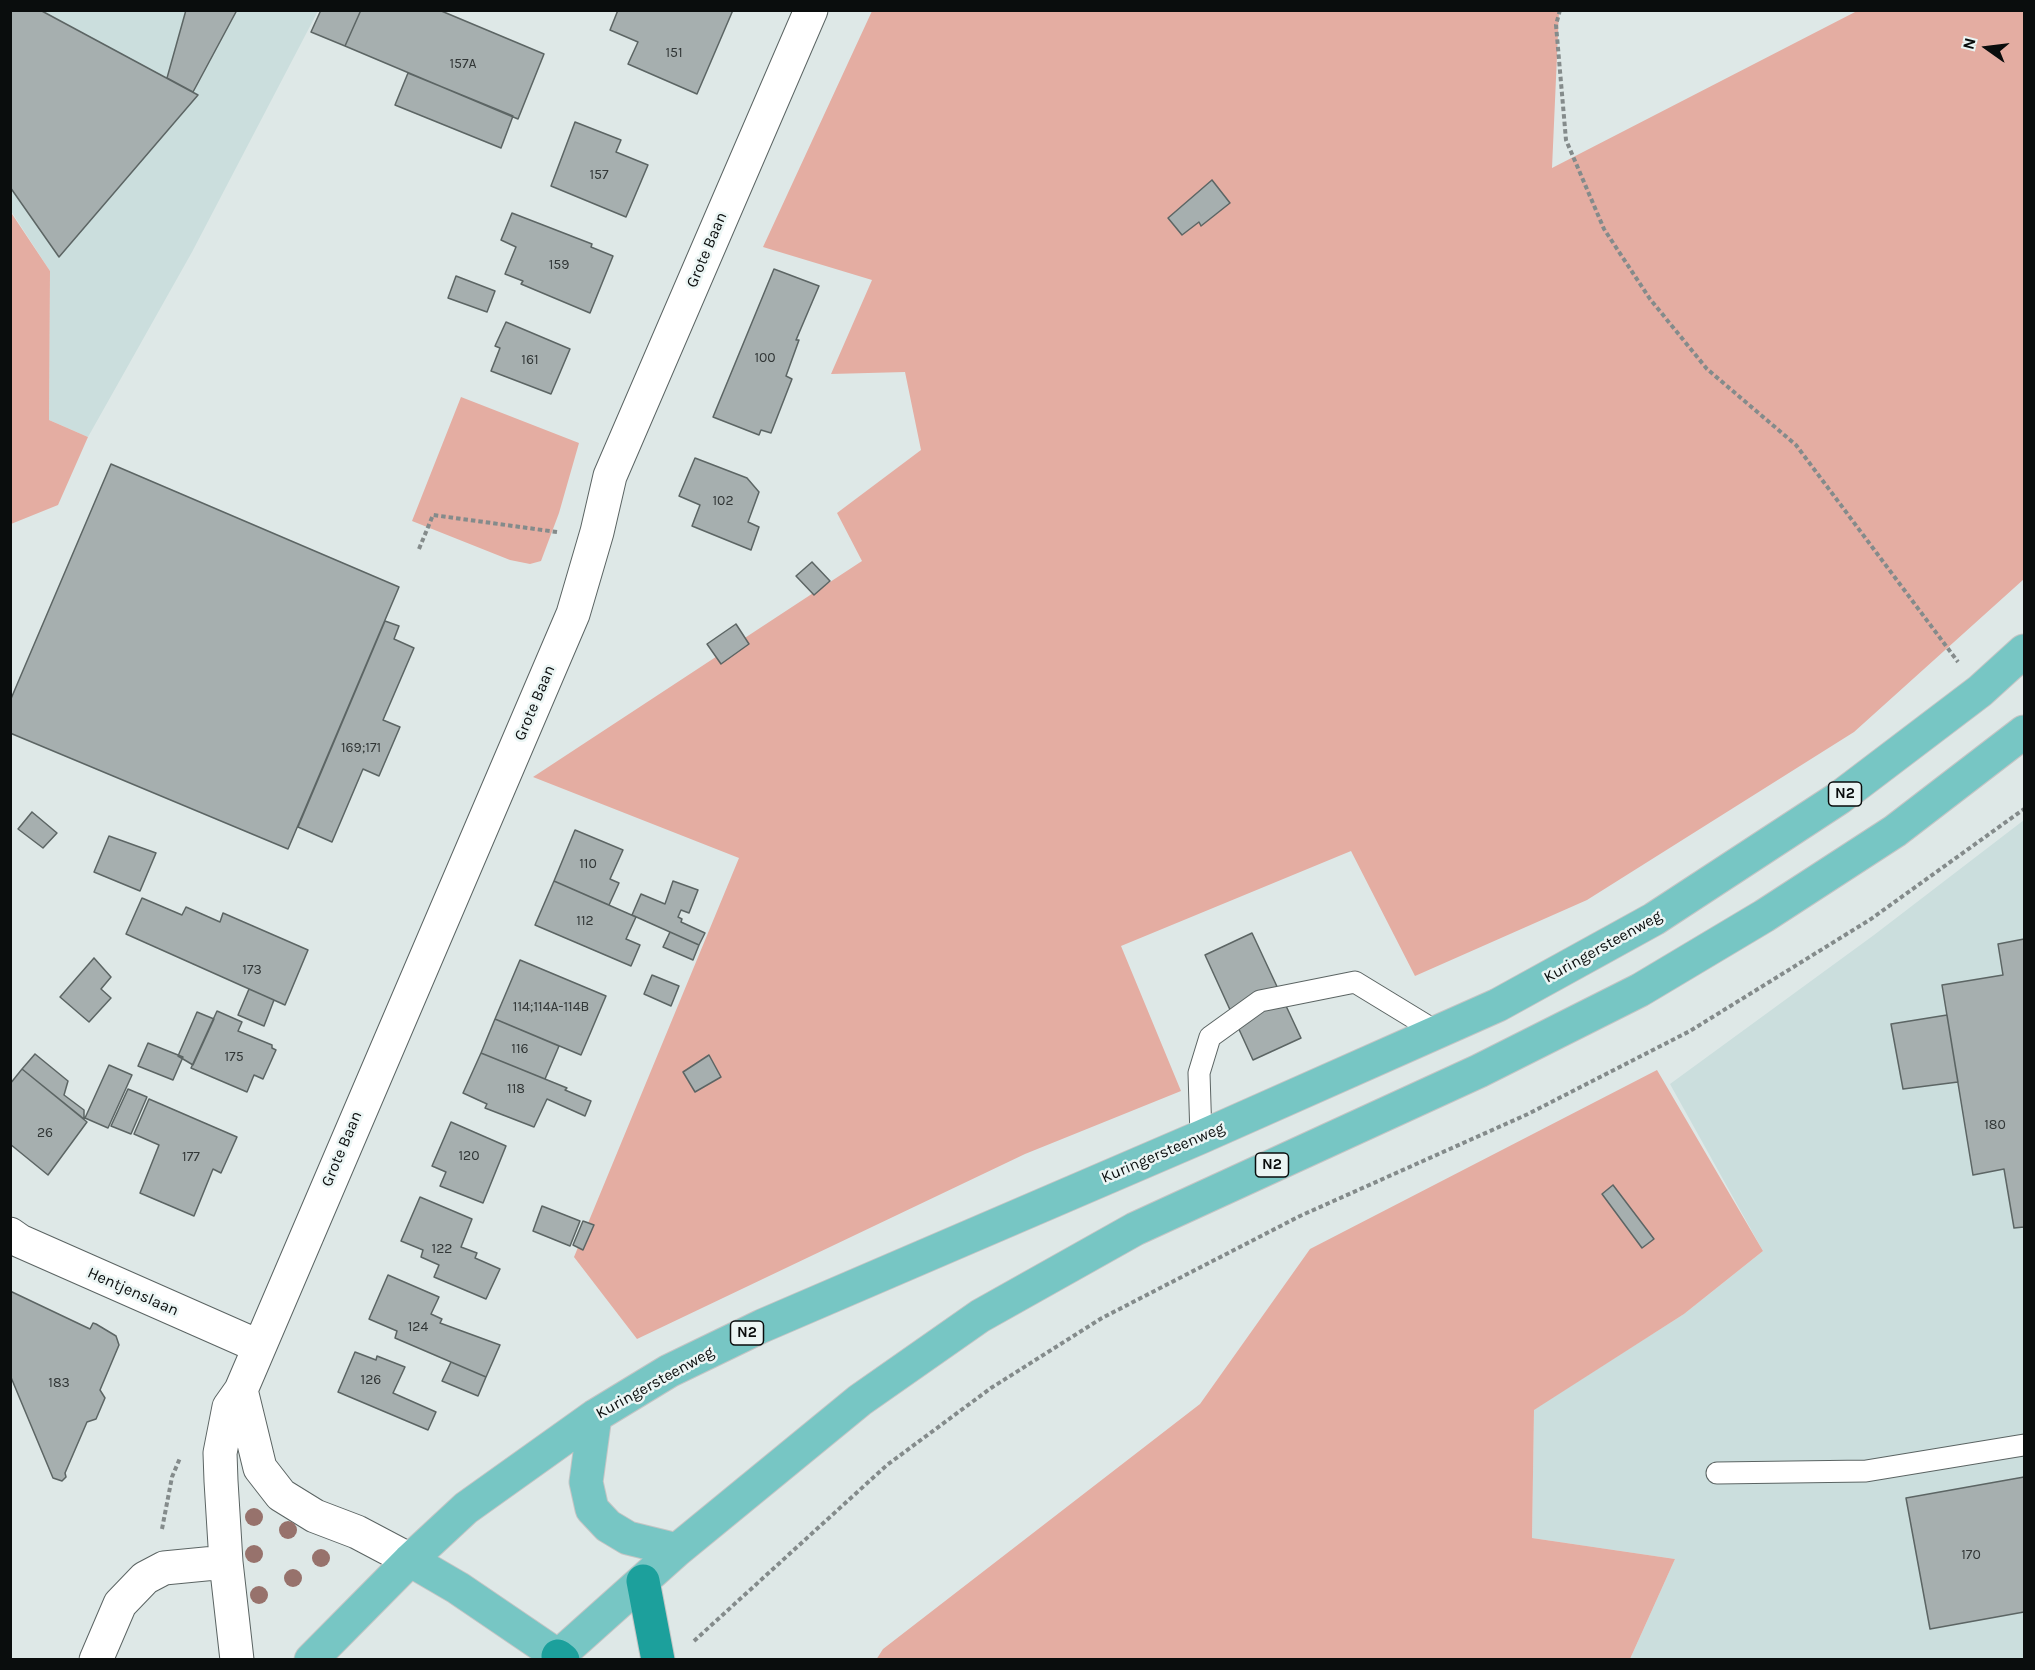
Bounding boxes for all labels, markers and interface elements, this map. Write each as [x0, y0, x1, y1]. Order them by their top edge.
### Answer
north arrow [1957, 18, 2017, 78]
text: N [1958, 36, 1980, 51]
house number: 151 [665, 45, 683, 61]
house number: 157A [449, 56, 477, 72]
house number: 157 [589, 167, 609, 183]
street label: Grote Baan [683, 209, 731, 291]
house number: 159 [549, 257, 569, 273]
house number: 100 [754, 350, 776, 366]
house number: 161 [521, 352, 539, 368]
house number: 102 [712, 493, 734, 509]
street label: Grote Baan [511, 662, 559, 744]
house number: 169;171 [341, 740, 381, 756]
road number: N2 [1828, 782, 1862, 806]
house number: 110 [579, 856, 597, 872]
street label: Kuringersteenweg [1541, 907, 1665, 987]
house number: 112 [576, 913, 594, 929]
house number: 173 [242, 962, 262, 978]
house number: 114;114A-114B [513, 999, 589, 1015]
house number: 116 [511, 1041, 529, 1057]
house number: 175 [224, 1049, 244, 1065]
house number: 118 [507, 1081, 525, 1097]
street label: Grote Baan [318, 1108, 366, 1190]
house number: 180 [1984, 1117, 2006, 1133]
street label: Kuringersteenweg [1098, 1118, 1228, 1188]
house number: 26 [37, 1125, 53, 1141]
house number: 120 [458, 1148, 480, 1164]
house number: 177 [182, 1149, 200, 1165]
road number: N2 [1256, 1153, 1288, 1177]
house number: 122 [432, 1241, 452, 1257]
street label: Hentjenslaan [84, 1263, 182, 1321]
house number: 124 [408, 1319, 428, 1335]
road number: N2 [730, 1321, 764, 1345]
street label: Kuringersteenweg [593, 1343, 717, 1423]
house number: 126 [361, 1372, 381, 1388]
house number: 183 [48, 1375, 70, 1391]
house number: 170 [1961, 1547, 1981, 1563]

